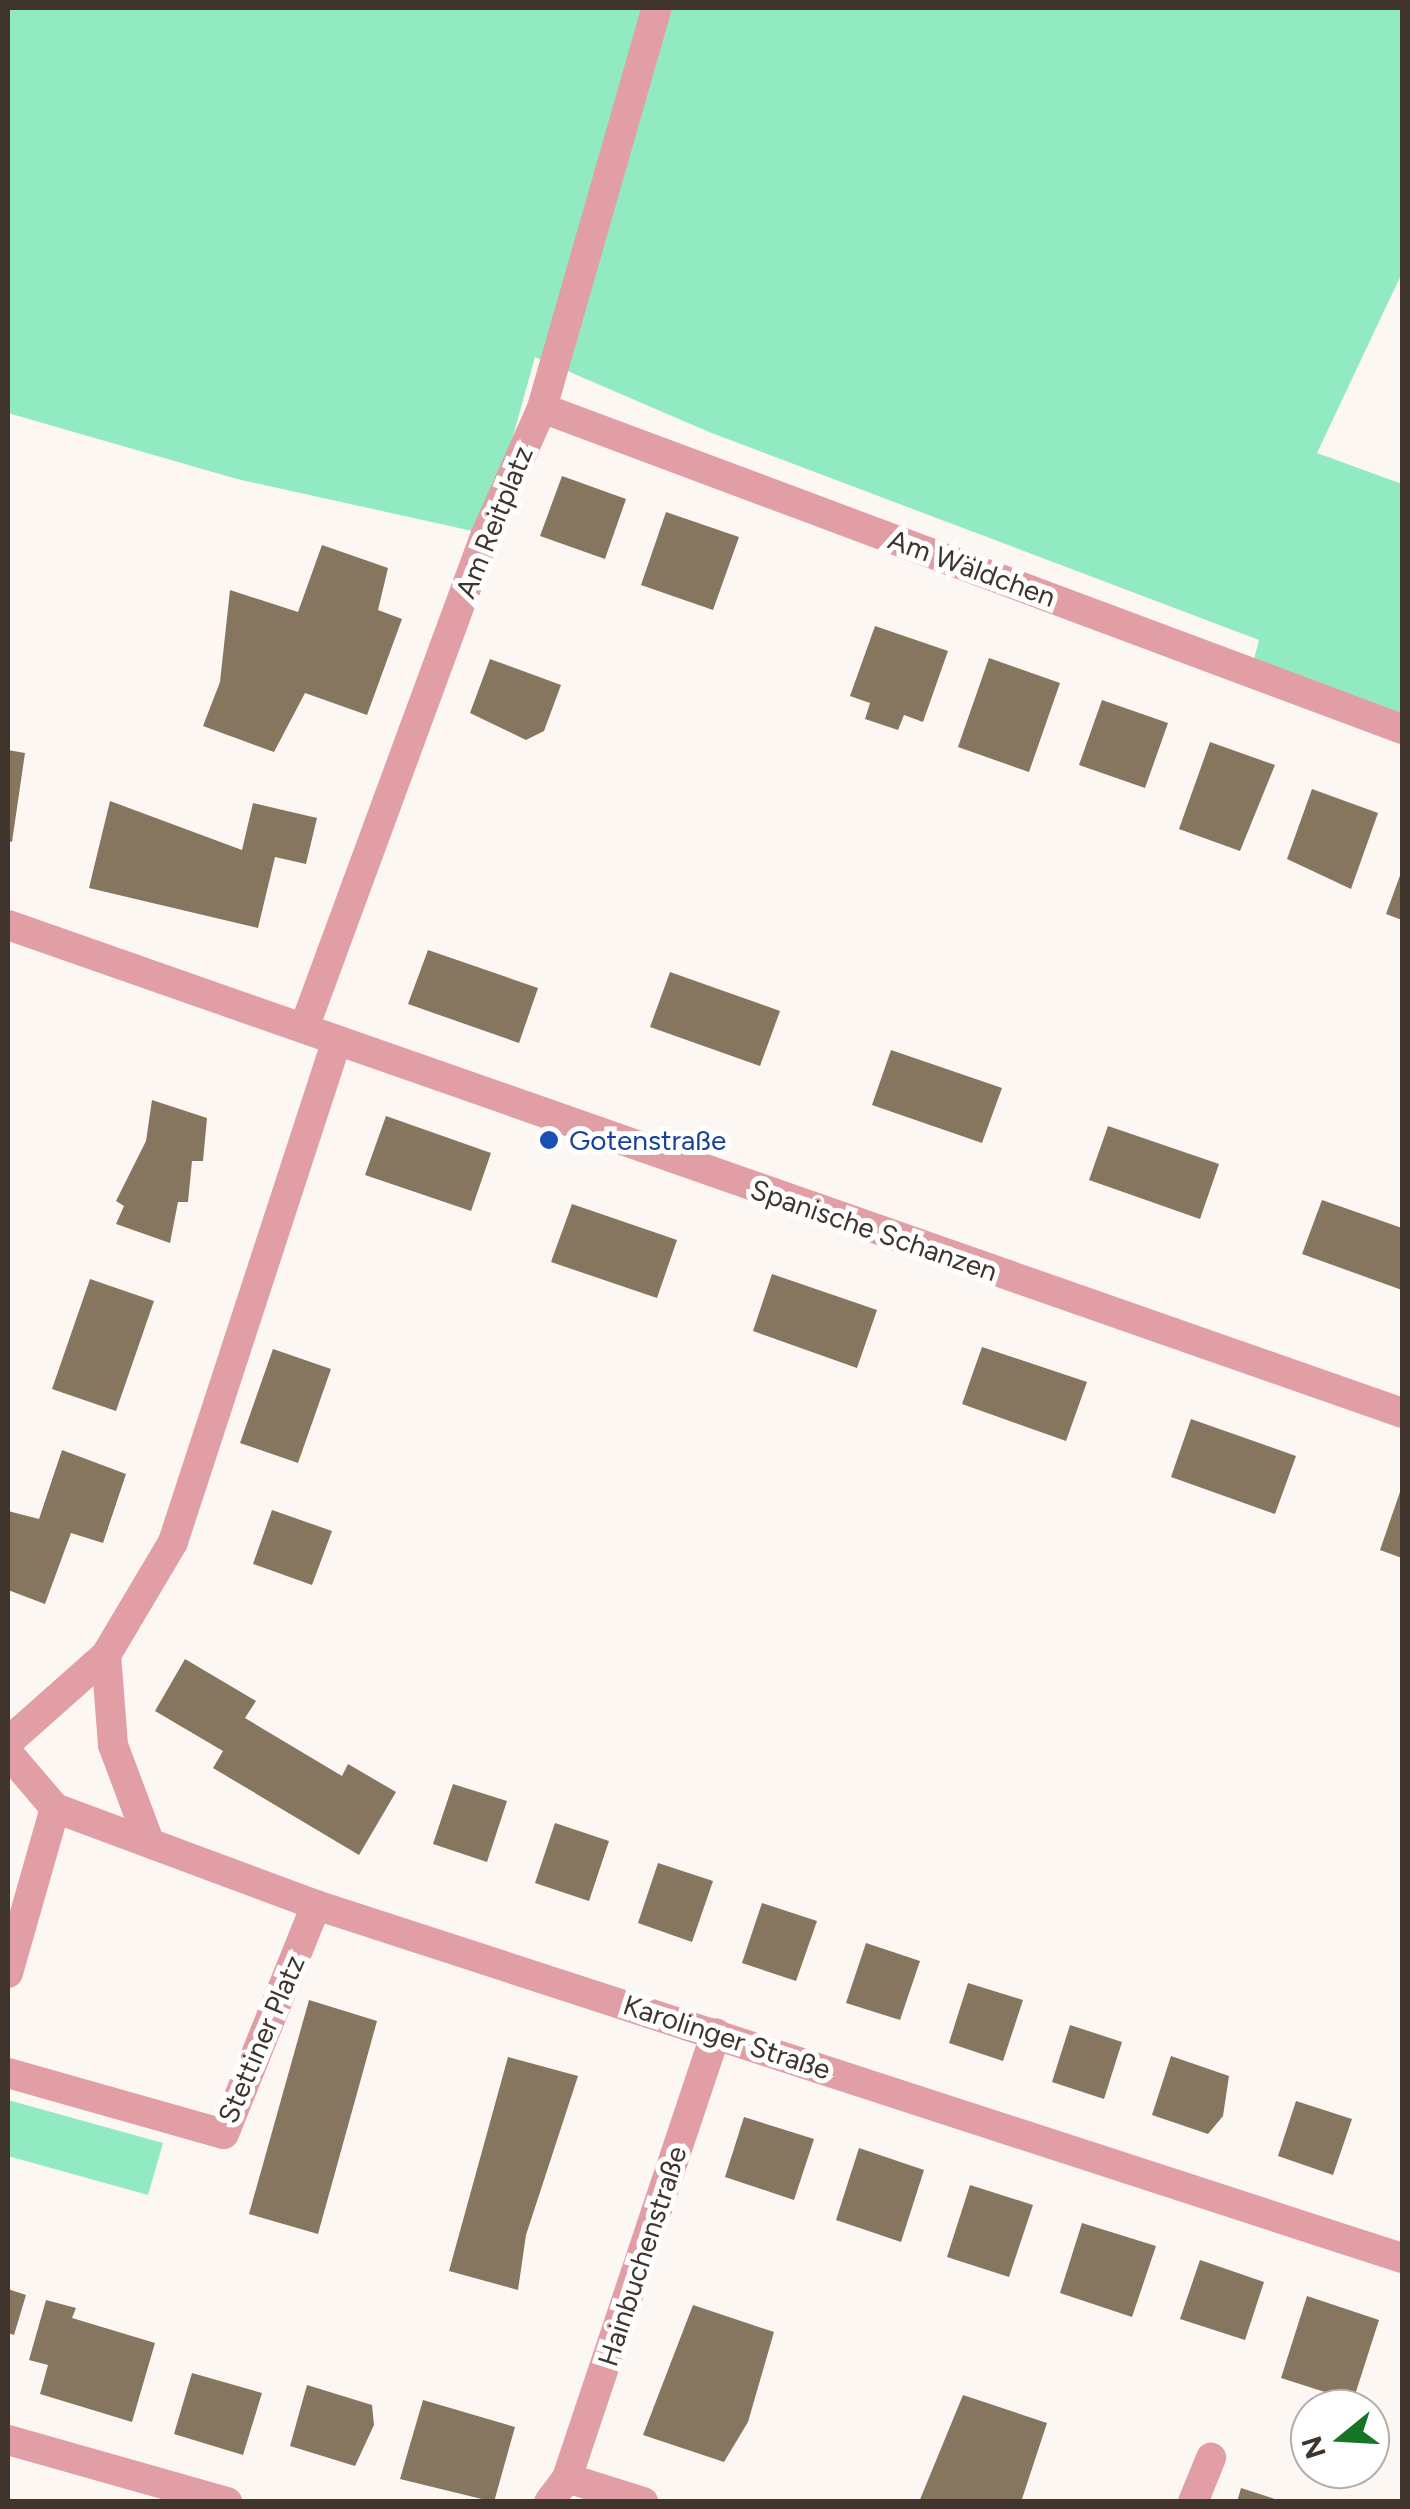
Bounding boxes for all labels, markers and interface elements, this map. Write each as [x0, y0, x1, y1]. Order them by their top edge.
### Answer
street label: Am Reitplatz [448, 441, 540, 603]
street label: Am Wäldchen [884, 522, 1060, 614]
place label: Gotenstraße [569, 1123, 726, 1157]
marker: Gotenstraße [538, 1129, 560, 1151]
street label: Spanische Schanzen [746, 1172, 1002, 1288]
street label: Stettiner Platz [211, 1950, 311, 2128]
street label: Karolinger Straße [619, 1988, 835, 2086]
street label: Hainbuchenstraße [591, 2142, 693, 2370]
north arrow [1290, 2389, 1390, 2489]
text: N [1294, 2432, 1333, 2463]

